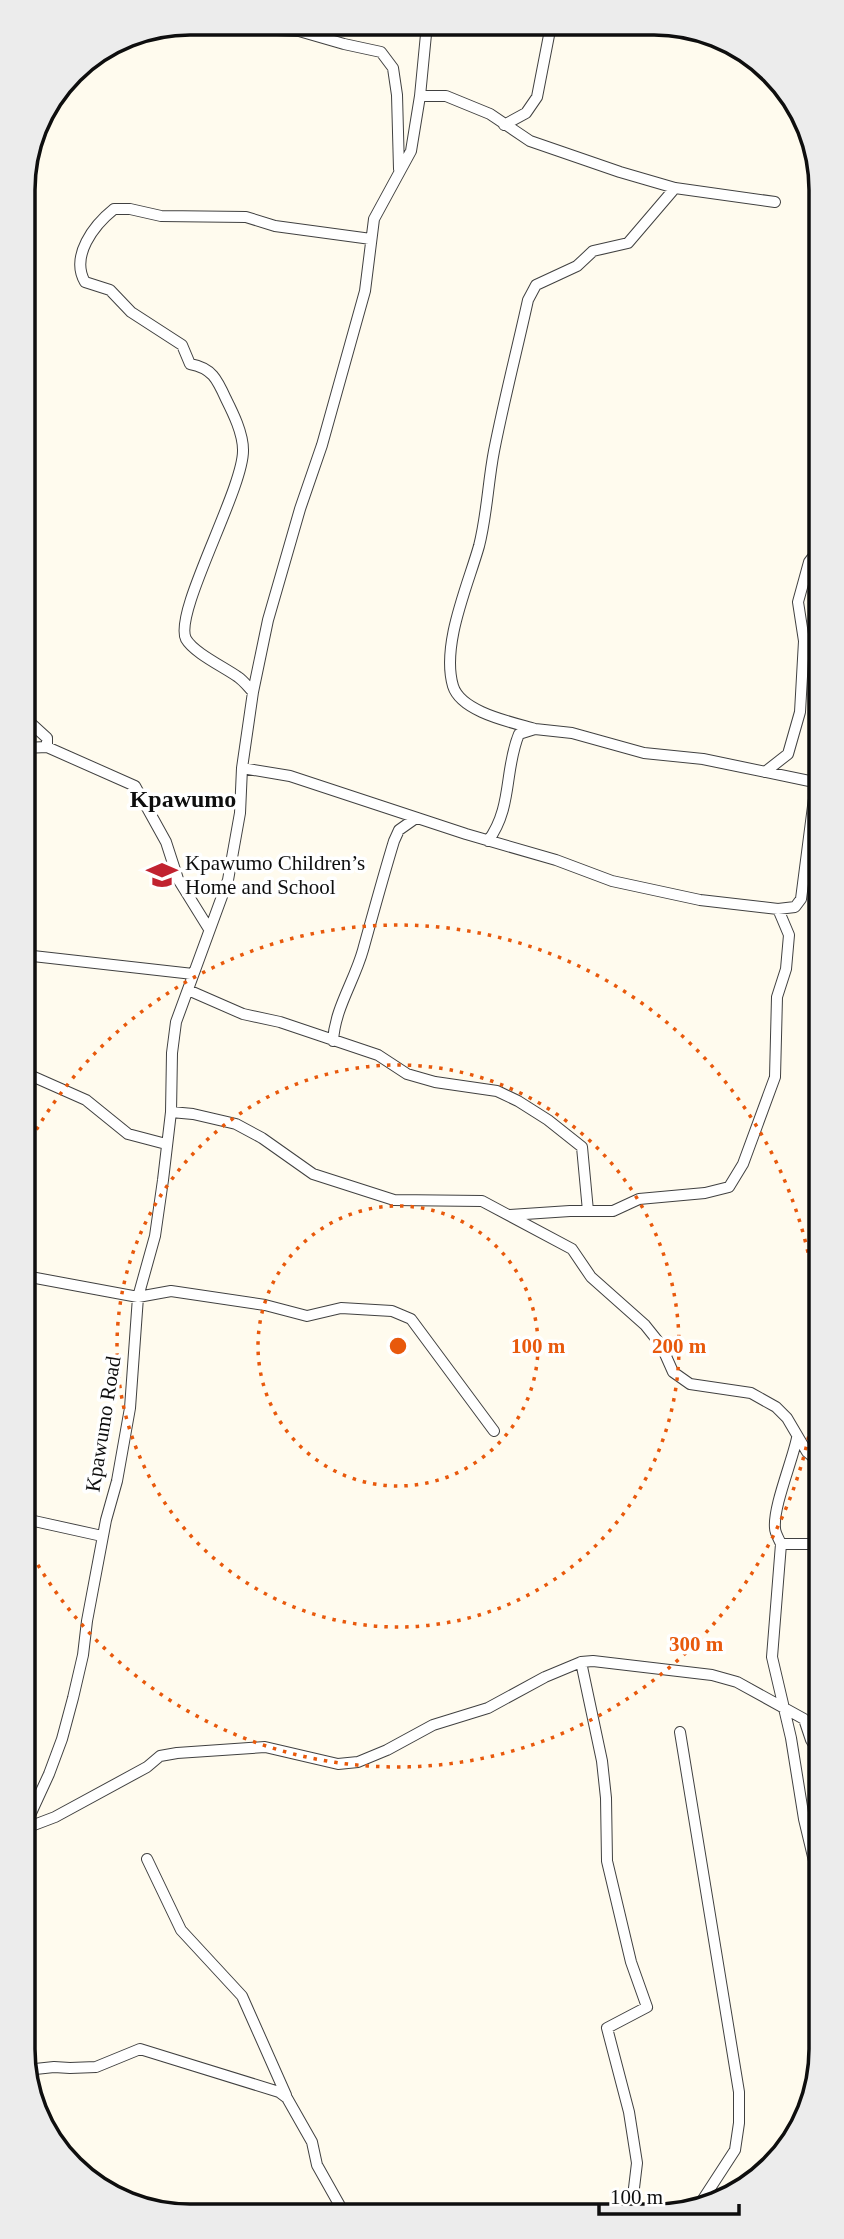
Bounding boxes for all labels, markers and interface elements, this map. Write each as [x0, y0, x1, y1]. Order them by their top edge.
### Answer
district label: Kpawumo [130, 786, 236, 812]
place label: Kpawumo Children’s Home and School [185, 851, 365, 899]
school or university icon: Kpawumo Children’s Home and School [145, 858, 179, 892]
centre of rings [386, 1334, 410, 1358]
text: 100 m [511, 1334, 566, 1358]
text: 200 m [652, 1334, 707, 1358]
street label: Kpawumo Road [80, 1354, 126, 1494]
text: 300 m [669, 1632, 724, 1656]
scale bar [599, 2172, 739, 2216]
text: 100 m [610, 2185, 663, 2209]

